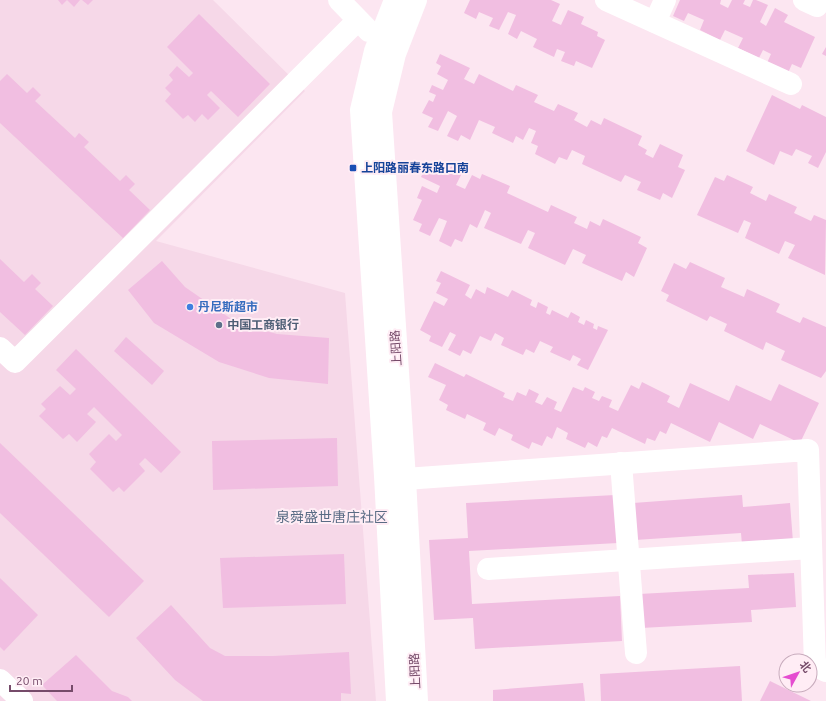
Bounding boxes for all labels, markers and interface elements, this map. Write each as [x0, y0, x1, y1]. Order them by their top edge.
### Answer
place label: 上阳路丽春东路口南 [361, 161, 469, 174]
marker: 上阳路丽春东路口南 [348, 163, 358, 173]
place label: 丹尼斯超市 [198, 300, 258, 313]
marker: 丹尼斯超市 [185, 302, 195, 312]
place label: 中国工商银行 [227, 318, 299, 331]
marker: 中国工商银行 [214, 320, 224, 330]
street label: 上阳路 [388, 330, 403, 366]
district label: 泉舜盛世唐庄社区 [276, 509, 388, 525]
street label: 上阳路 [407, 653, 422, 689]
north arrow [778, 653, 818, 693]
text: 北 [798, 659, 814, 675]
scale bar [10, 667, 72, 693]
text: 20 m [16, 674, 43, 687]

